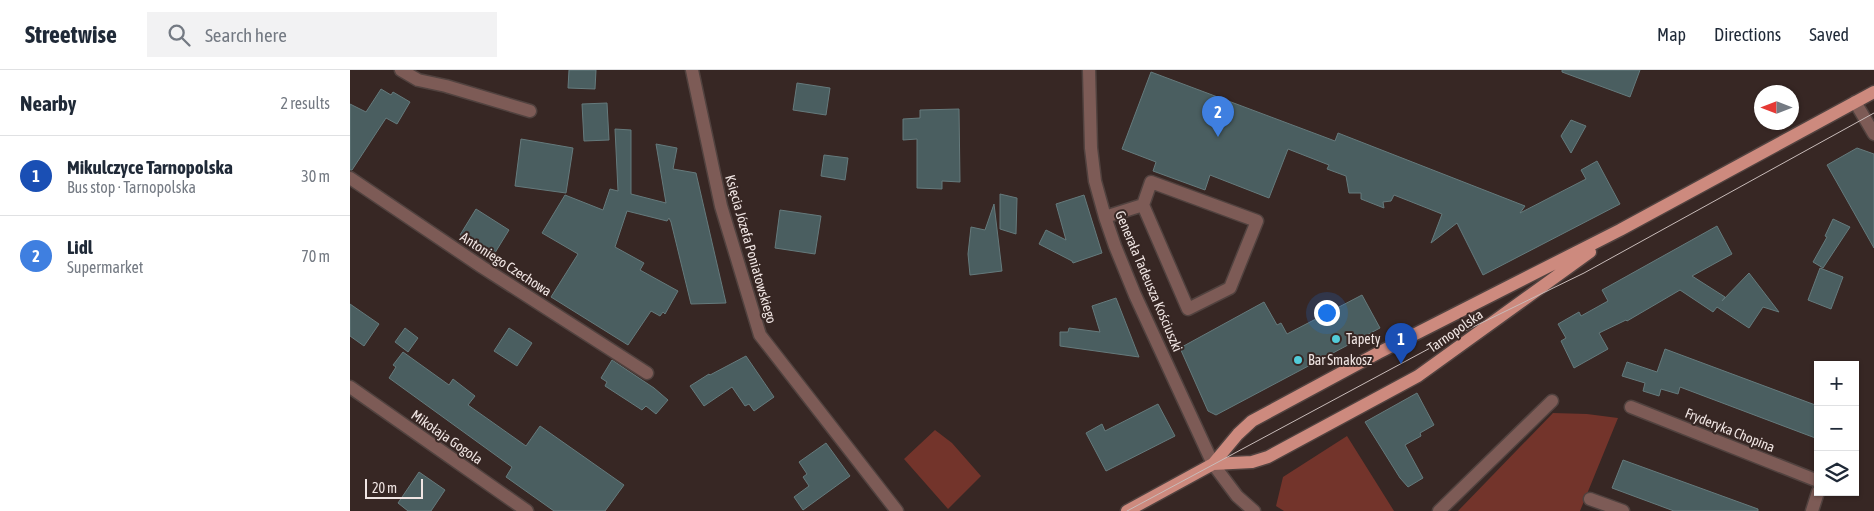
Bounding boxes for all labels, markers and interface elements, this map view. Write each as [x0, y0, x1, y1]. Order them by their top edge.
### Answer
search box [147, 12, 497, 57]
text: Streetwise [25, 21, 117, 48]
icon: search [165, 21, 193, 49]
text: Search here [205, 24, 287, 46]
text: Map [1657, 24, 1686, 45]
text: Directions [1714, 24, 1781, 45]
text: Saved [1809, 24, 1849, 45]
north arrow [1754, 85, 1799, 130]
text: Nearby [20, 91, 76, 115]
text: 2 results [280, 94, 330, 112]
pin: 2 [1202, 96, 1234, 137]
text: Mikulczyce Tarnopolska [67, 156, 233, 178]
text: 1 [32, 167, 40, 185]
text: 30 m [301, 167, 330, 185]
street label: Księcia Józefa Poniatowskiego [722, 173, 780, 325]
text: Bus stop · Tarnopolska [67, 178, 196, 196]
street label: Generała Tadeusza Kościuszki [1112, 208, 1186, 354]
street label: Antoniego Czechowa [457, 229, 555, 299]
text: Lidl [67, 236, 93, 258]
text: 2 [32, 247, 40, 265]
text: 70 m [301, 247, 330, 265]
text: Supermarket [67, 258, 143, 276]
your location [1314, 300, 1340, 326]
street label: Tarnopolska [1424, 306, 1486, 356]
pin: 1 [1385, 323, 1417, 364]
place label: Tapety [1346, 331, 1381, 347]
marker: Tapety [1330, 333, 1342, 345]
place label: Bar Smakosz [1308, 352, 1372, 368]
marker: Bar Smakosz [1292, 354, 1304, 366]
map controls [1814, 361, 1859, 496]
button: + [1814, 361, 1859, 406]
street label: Fryderyka Chopina [1683, 405, 1777, 455]
button: − [1814, 406, 1859, 451]
street label: Mikołaja Gogola [408, 407, 486, 467]
button: layers [1814, 451, 1859, 496]
scale bar [365, 476, 422, 499]
text: 20 m [372, 480, 397, 496]

